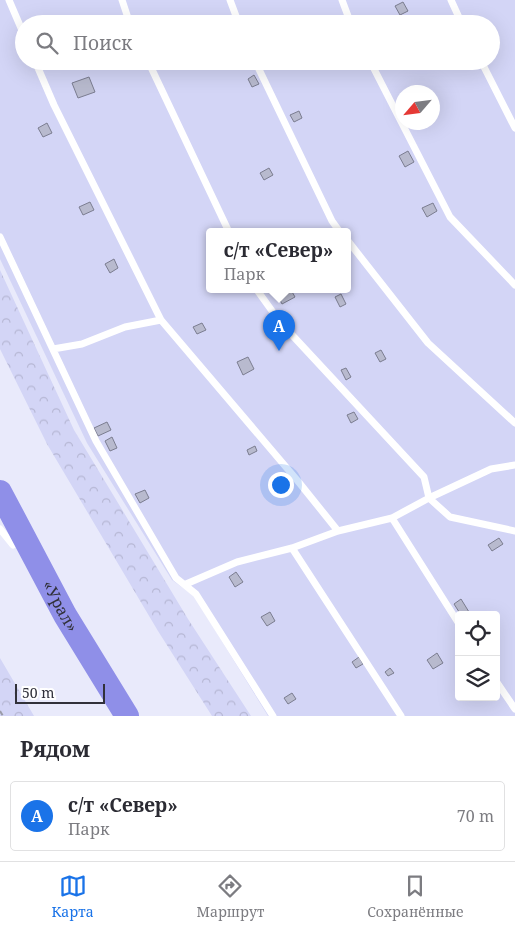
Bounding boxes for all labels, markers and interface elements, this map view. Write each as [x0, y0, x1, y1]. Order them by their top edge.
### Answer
search box [15, 15, 500, 70]
icon: search [33, 29, 61, 57]
text: Поиск [73, 30, 132, 56]
north arrow [395, 85, 440, 130]
popup [206, 228, 351, 293]
text: с/т «Север» [224, 237, 333, 263]
text: Парк [224, 263, 265, 285]
pin: A [263, 310, 295, 351]
your location [268, 472, 294, 498]
street label: «Урал» [37, 576, 84, 636]
map controls [455, 611, 500, 701]
button: locate [455, 611, 500, 656]
button: layers [455, 656, 500, 701]
scale bar [15, 681, 105, 704]
text: 50 m [22, 683, 55, 702]
text: Рядом [20, 735, 90, 763]
text: с/т «Север» [68, 792, 178, 818]
text: A [31, 805, 43, 827]
text: 70 m [457, 805, 494, 827]
text: Парк [68, 818, 109, 840]
tab: Карта [51, 872, 94, 921]
tab: Маршрут [197, 872, 264, 921]
tab: Сохранённые [367, 872, 464, 921]

